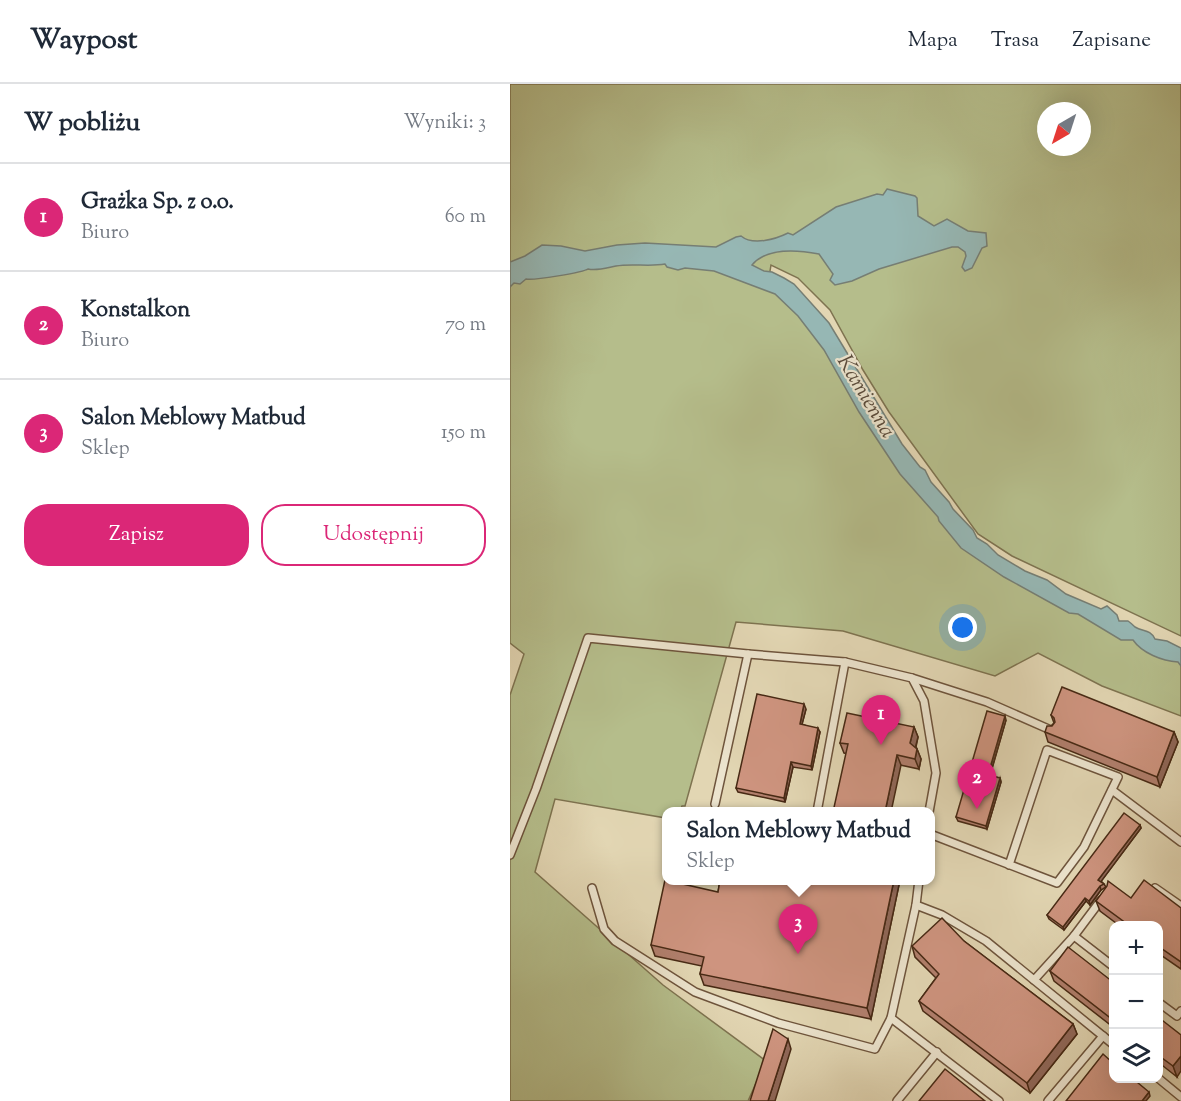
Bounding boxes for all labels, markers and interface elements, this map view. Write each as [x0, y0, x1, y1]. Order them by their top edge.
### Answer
text: Waypost [30, 21, 137, 61]
text: Mapa [908, 26, 958, 56]
text: Trasa [991, 26, 1039, 56]
text: Zapisane [1072, 26, 1151, 56]
north arrow [1037, 102, 1091, 156]
text: W pobliżu [24, 105, 140, 142]
text: Wyniki: 3 [403, 109, 486, 138]
text: Grażka Sp. z o.o. [81, 187, 234, 219]
text: 1 [40, 203, 47, 232]
text: 60 m [445, 203, 486, 232]
text: Biuro [81, 219, 129, 248]
text: Konstalkon [81, 295, 190, 327]
text: 2 [39, 311, 48, 340]
text: 70 m [445, 311, 486, 340]
text: Biuro [81, 327, 129, 356]
water label: Kamienna [828, 349, 902, 445]
text: Salon Meblowy Matbud [81, 403, 306, 435]
text: 3 [39, 419, 48, 448]
text: 150 m [441, 419, 486, 448]
text: Sklep [81, 435, 130, 464]
button: Zapisz [24, 504, 249, 566]
button: Udostępnij [261, 504, 486, 566]
your location [948, 613, 977, 642]
pin: 1 [862, 696, 901, 745]
pin: 2 [958, 760, 996, 809]
popup [662, 807, 935, 885]
text: Salon Meblowy Matbud [686, 816, 911, 848]
text: Sklep [686, 848, 735, 877]
pin: 3 [778, 904, 818, 954]
map controls [1109, 921, 1163, 1083]
button: + [1109, 921, 1163, 975]
button: − [1109, 975, 1163, 1029]
button: layers [1109, 1029, 1163, 1083]

